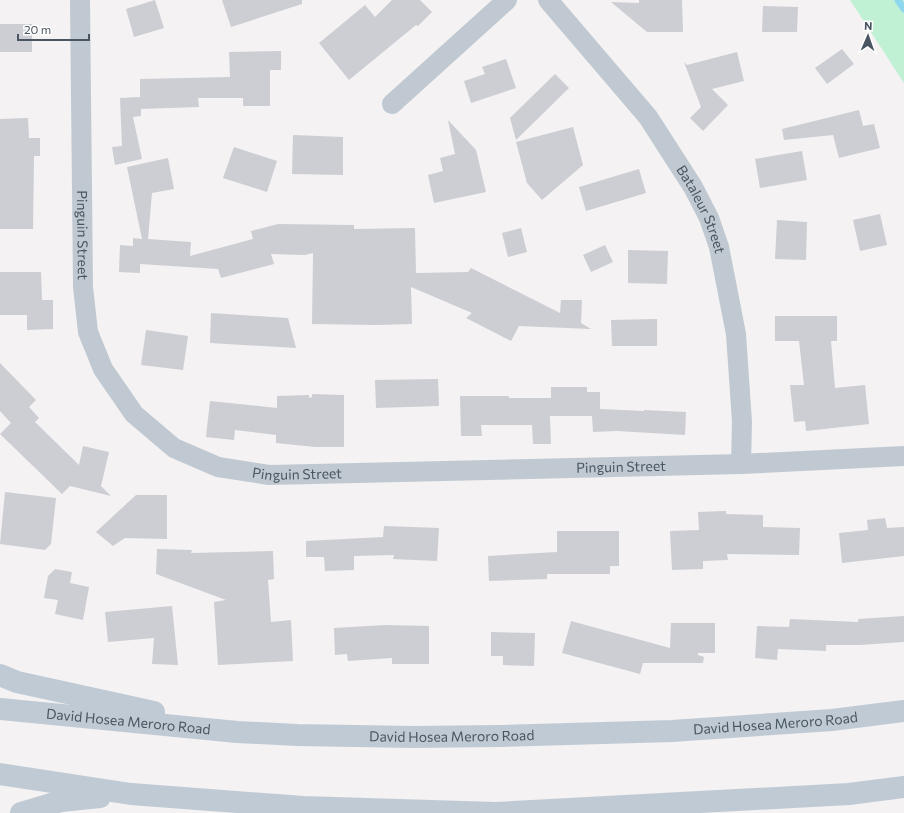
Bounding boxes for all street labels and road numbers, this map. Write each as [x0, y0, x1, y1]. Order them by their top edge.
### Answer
street label: Bataleur Street [673, 162, 729, 255]
street label: Pinguin Street [74, 190, 92, 280]
street label: Pinguin Street [576, 457, 666, 476]
street label: Pinguin Street [251, 464, 342, 483]
street label: David Hosea Meroro Road [45, 705, 211, 737]
street label: David Hosea Meroro Road [692, 708, 859, 738]
street label: David Hosea Meroro Road [369, 726, 535, 745]

